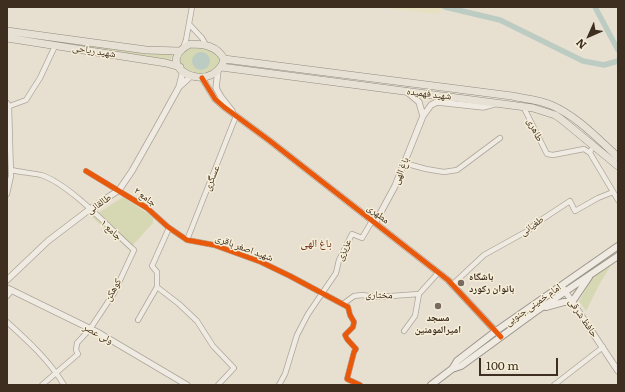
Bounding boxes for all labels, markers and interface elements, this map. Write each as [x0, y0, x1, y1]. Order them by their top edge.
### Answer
north arrow [569, 16, 609, 56]
text: N [572, 36, 589, 53]
street label: شهید ریاحی [71, 42, 117, 60]
street label: شهید فهمیده [406, 85, 452, 103]
street label: طاهری [524, 116, 546, 144]
street label: باغ الهی [390, 156, 412, 186]
street label: عسگری [201, 163, 223, 193]
street label: جامع ۲ [131, 185, 159, 209]
street label: طالقانی [84, 191, 114, 217]
street label: مطهری [365, 202, 391, 226]
street label: طغیانی [518, 213, 546, 239]
street label: جامع ۱ [98, 217, 124, 243]
street label: شهید اصغر باقری [213, 232, 275, 264]
district label: باغ الهی [300, 237, 332, 251]
street label: عزیزی [334, 237, 354, 263]
place label: باشگاه بانوان رکورد [469, 271, 514, 294]
street label: کوهکن [102, 276, 124, 304]
marker: باشگاه بانوان رکورد [456, 278, 466, 288]
street label: امام خمینی جنوبی [503, 281, 563, 329]
street label: مختاری [365, 289, 393, 301]
street label: حافظ شرقی [566, 296, 600, 340]
marker: مسجد امیرالمومنین [433, 301, 443, 311]
place label: مسجد امیرالمومنین [415, 312, 461, 336]
street label: ولی عصر [81, 321, 115, 347]
scale bar [481, 350, 560, 376]
text: 100 m [486, 356, 519, 374]

